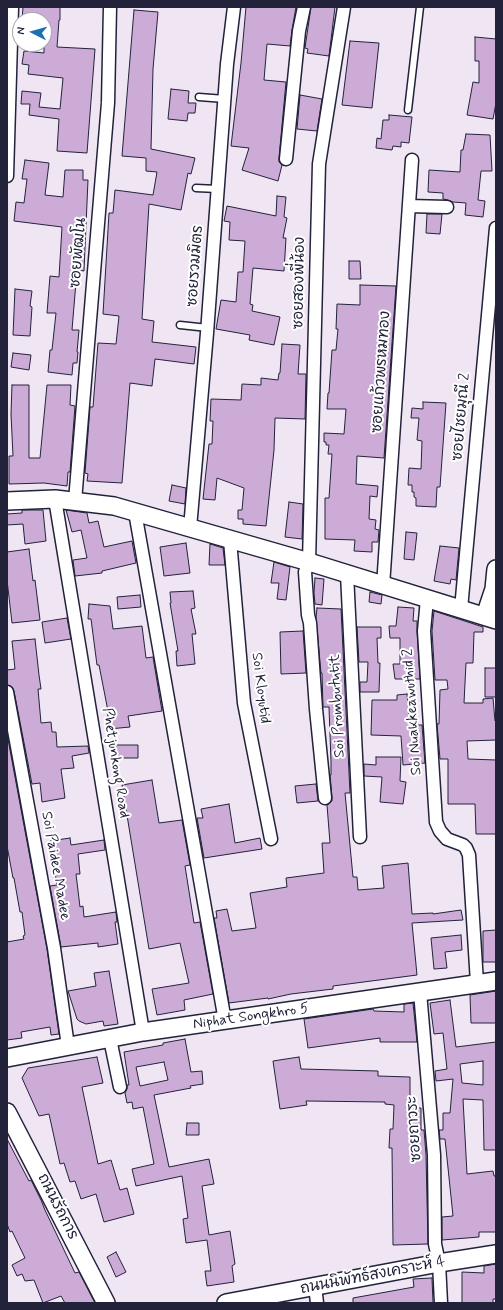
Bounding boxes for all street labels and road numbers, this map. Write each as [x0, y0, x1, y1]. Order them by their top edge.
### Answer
street label: ซอยพัฒโน [67, 217, 91, 289]
street label: ซอยรวมมิตร [184, 225, 208, 307]
street label: ซอยสองพี่น้อง [290, 237, 310, 329]
street label: ซอยแก้วพรหมทอง [369, 310, 395, 434]
street label: ซอยไชยมุณี 2 [449, 372, 475, 462]
street label: Soi Nuakkeawuthid 2 [400, 648, 426, 776]
street label: Soi Kloyutid [247, 651, 273, 725]
street label: Soi Prombututit [326, 654, 350, 758]
street label: Phetjunkong Road [97, 707, 133, 819]
street label: Soi Paidee Madee [37, 810, 73, 922]
street label: Niphat Songkhro 5 [192, 1000, 310, 1034]
street label: ซอยถาวระ [404, 1095, 426, 1163]
street label: ถนนรัถการ [33, 1171, 81, 1243]
street label: ถนนนิพัทธ์สงเคราะห์ 4 [299, 1253, 447, 1299]

